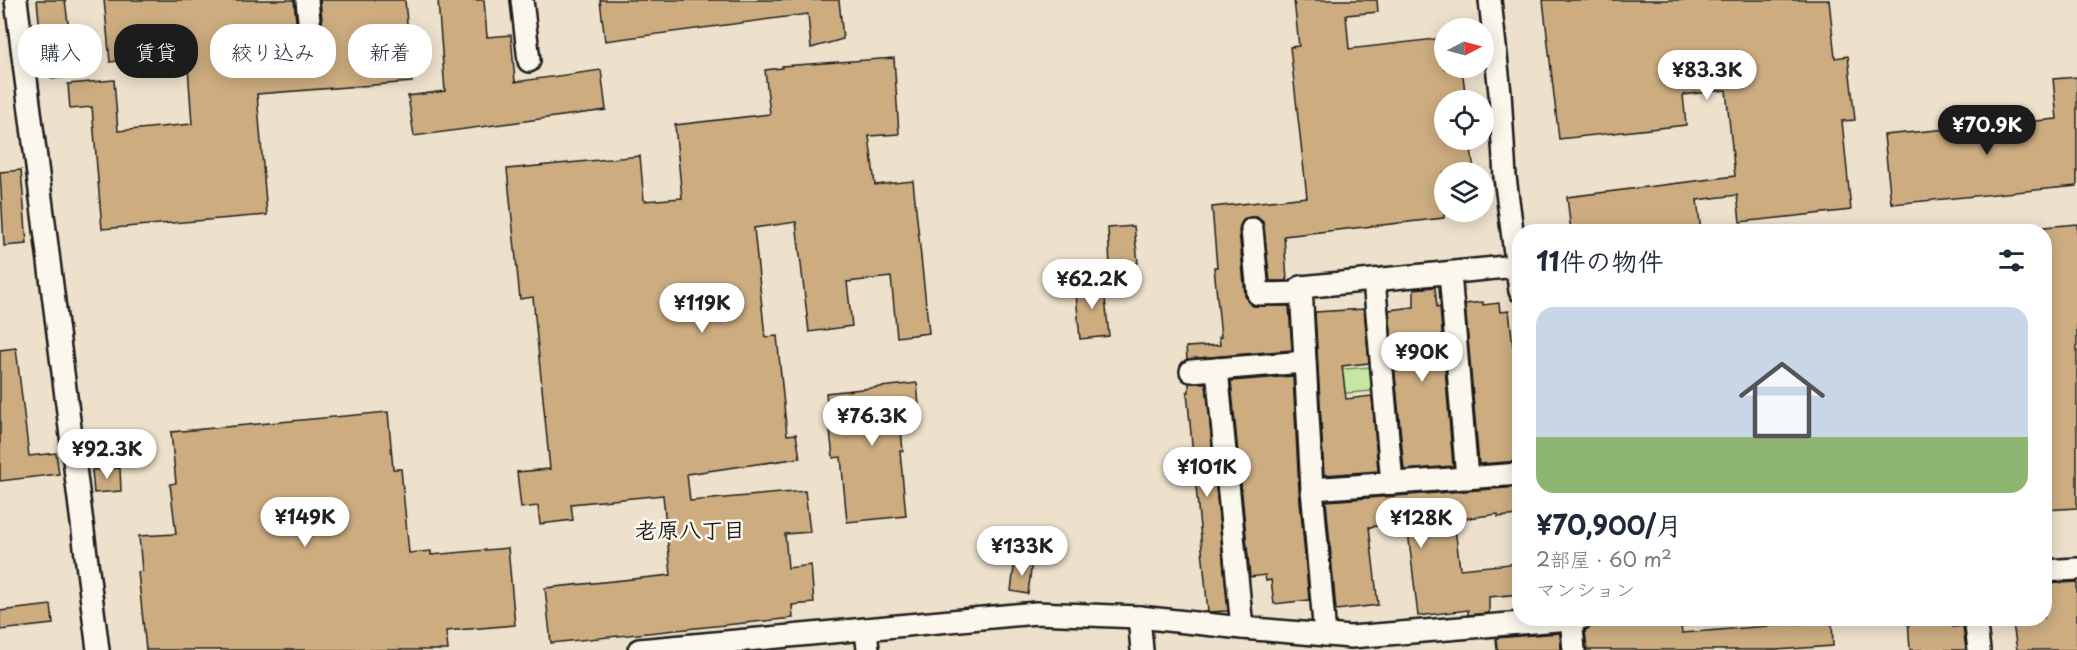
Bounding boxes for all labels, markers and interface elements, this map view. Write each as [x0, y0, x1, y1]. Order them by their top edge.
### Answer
north arrow [1434, 18, 1494, 78]
map controls [1434, 18, 1494, 222]
chip: 購入 [18, 24, 102, 78]
chip: 賃貸 [114, 24, 198, 78]
chip: 絞り込み [210, 24, 336, 78]
chip: 新着 [348, 24, 432, 78]
pin: ¥83.3K [1658, 50, 1756, 101]
text: ¥83.3K [1672, 54, 1742, 84]
button: locate [1434, 90, 1494, 150]
pin: ¥70.9K [1938, 105, 2036, 156]
text: ¥70.9K [1952, 109, 2022, 139]
button: layers [1434, 162, 1494, 222]
text: 11件の物件 [1536, 241, 1664, 280]
icon: filters [1995, 244, 2028, 277]
pin: ¥62.2K [1043, 259, 1141, 310]
text: ¥62.2K [1056, 263, 1128, 293]
pin: ¥119K [660, 283, 744, 334]
text: ¥119K [673, 287, 731, 317]
pin: ¥90K [1386, 332, 1458, 383]
text: ¥90K [1395, 336, 1449, 366]
icon: home [1728, 346, 1836, 454]
pin: ¥76.3K [823, 396, 921, 447]
text: ¥76.3K [837, 400, 907, 430]
pin: ¥92.3K [58, 429, 156, 480]
text: ¥92.3K [72, 433, 142, 463]
pin: ¥101K [1165, 447, 1249, 498]
text: ¥101K [1177, 451, 1237, 481]
pin: ¥149K [263, 497, 347, 548]
pin: ¥128K [1379, 498, 1463, 549]
text: ¥149K [274, 501, 336, 531]
text: ¥128K [1390, 502, 1452, 532]
text: ¥70,900/月 [1536, 505, 1682, 544]
district label: 老原八丁目 [635, 512, 745, 545]
pin: ¥133K [980, 526, 1064, 577]
text: ¥133K [991, 530, 1053, 560]
text: 2部屋 · 60 m² [1536, 544, 1672, 574]
text: マンション [1536, 574, 1635, 604]

